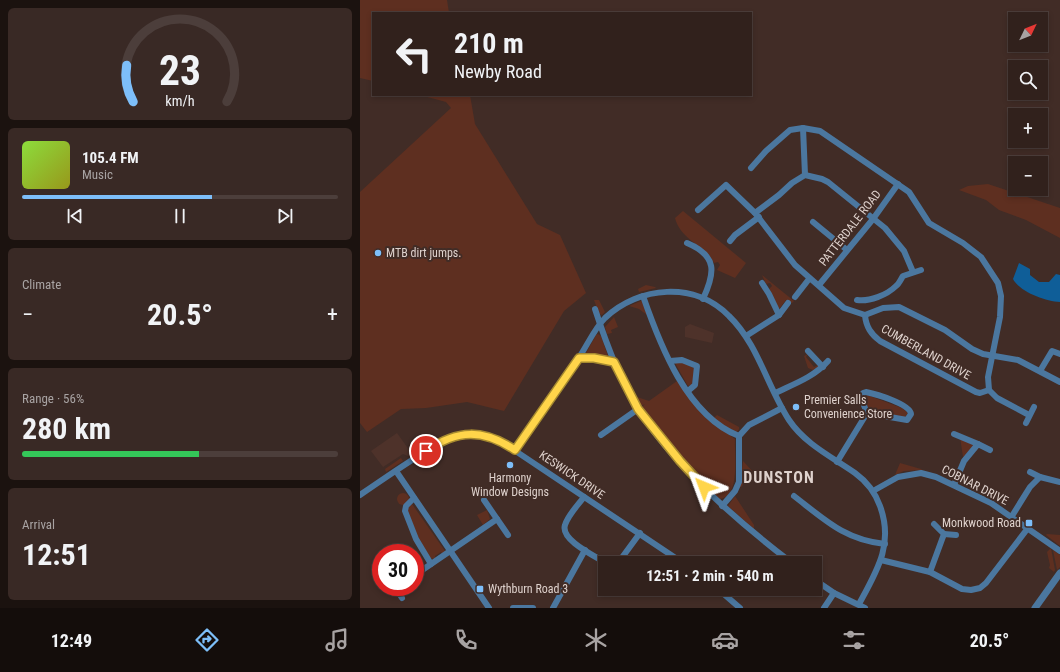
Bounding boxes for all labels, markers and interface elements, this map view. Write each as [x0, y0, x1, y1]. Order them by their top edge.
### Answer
north arrow [1008, 12, 1048, 52]
map controls [1008, 12, 1048, 196]
text: 210 m [454, 27, 524, 60]
icon: left [388, 28, 440, 80]
text: 23 [159, 46, 201, 95]
button: search [1008, 60, 1048, 100]
text: Newby Road [454, 61, 542, 82]
text: km/h [165, 93, 195, 109]
button: + [1008, 108, 1048, 148]
text: 105.4 FM [82, 149, 139, 167]
button: − [1008, 156, 1048, 196]
text: Music [82, 167, 113, 182]
street label: PATTERDALE ROAD [816, 187, 884, 269]
icon: previous [64, 205, 86, 227]
icon: pause [169, 205, 191, 227]
icon: next [274, 205, 296, 227]
place label: MTB dirt jumps. [386, 246, 462, 260]
marker: MTB dirt jumps. [373, 248, 383, 258]
text: Climate [22, 277, 61, 292]
text: 20.5° [147, 297, 213, 332]
text: − [22, 302, 33, 327]
text: + [327, 302, 338, 327]
street label: CUMBERLAND DRIVE [879, 322, 973, 382]
text: Range · 56% [22, 391, 84, 406]
place label: Premier Salls Convenience Store [804, 393, 892, 421]
marker: Premier Salls Convenience Store [791, 402, 801, 412]
text: 280 km [22, 411, 111, 446]
pin [409, 434, 443, 468]
icon: arrive [415, 440, 437, 462]
street label: KESWICK DRIVE [537, 448, 607, 502]
marker: Harmony Window Designs [505, 460, 515, 470]
street label: COBNAR DRIVE [939, 462, 1011, 508]
position arrow [683, 466, 725, 508]
district label: DUNSTON [743, 468, 815, 487]
place label: Harmony Window Designs [471, 471, 549, 499]
place label: Monkwood Road [942, 516, 1021, 530]
text: Arrival [22, 517, 55, 532]
marker: Monkwood Road [1024, 518, 1034, 528]
text: 12:51 [22, 537, 91, 572]
speed limit sign: 30 [372, 544, 424, 596]
text: 12:51 · 2 min · 540 m [646, 567, 774, 585]
place label: Wythburn Road 3 [488, 582, 568, 596]
marker: Wythburn Road 3 [475, 584, 485, 594]
icon: directions [193, 626, 221, 654]
icon: music [323, 626, 351, 654]
icon: phone [452, 626, 480, 654]
icon: climate [582, 626, 610, 654]
icon: car [711, 626, 739, 654]
icon: filters [840, 626, 868, 654]
text: 12:49 [51, 630, 92, 651]
text: 20.5° [970, 630, 1009, 651]

